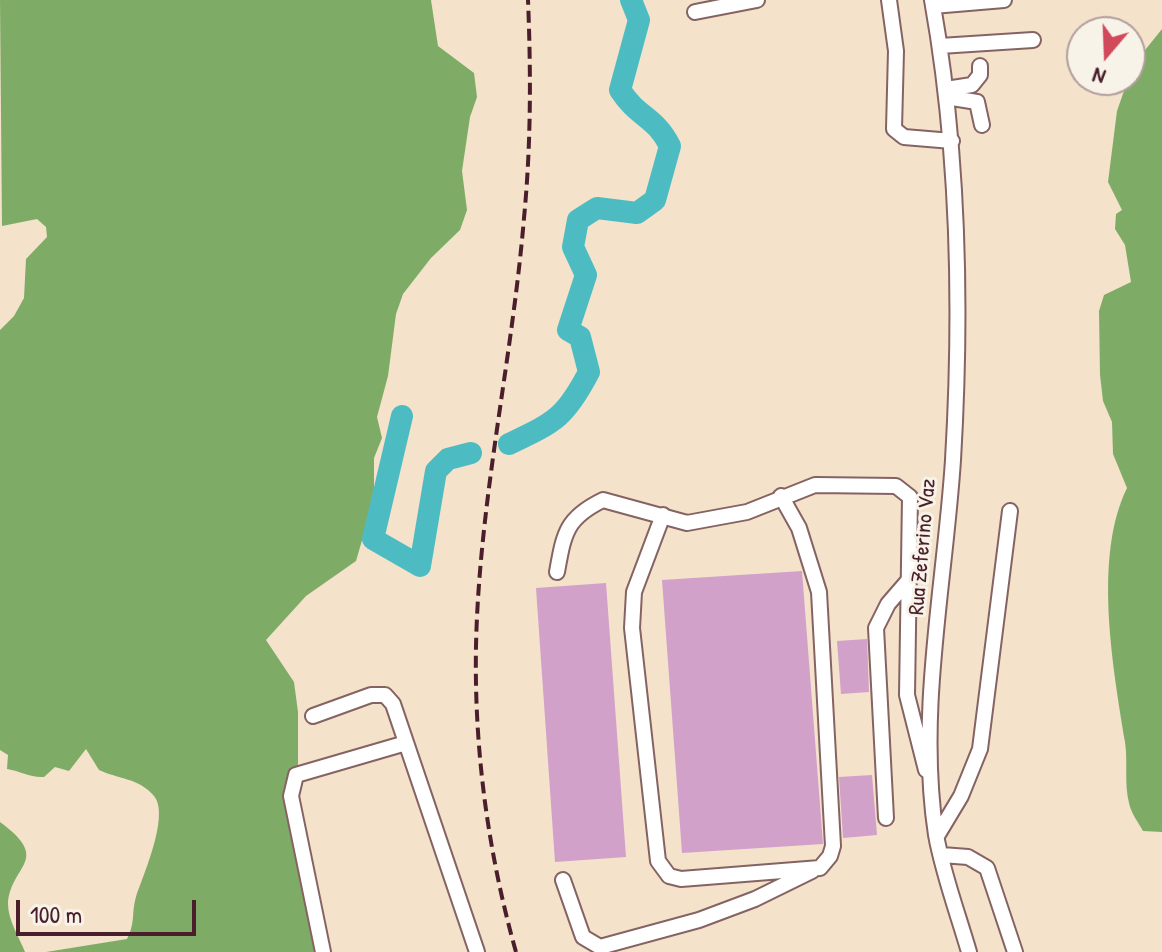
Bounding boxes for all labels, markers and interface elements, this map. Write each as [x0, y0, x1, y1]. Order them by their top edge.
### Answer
north arrow [1066, 16, 1146, 96]
text: N [1088, 61, 1109, 93]
street label: Rua Zeferino Vaz [904, 478, 942, 616]
scale bar [20, 884, 200, 934]
text: 100 m [30, 898, 82, 930]

